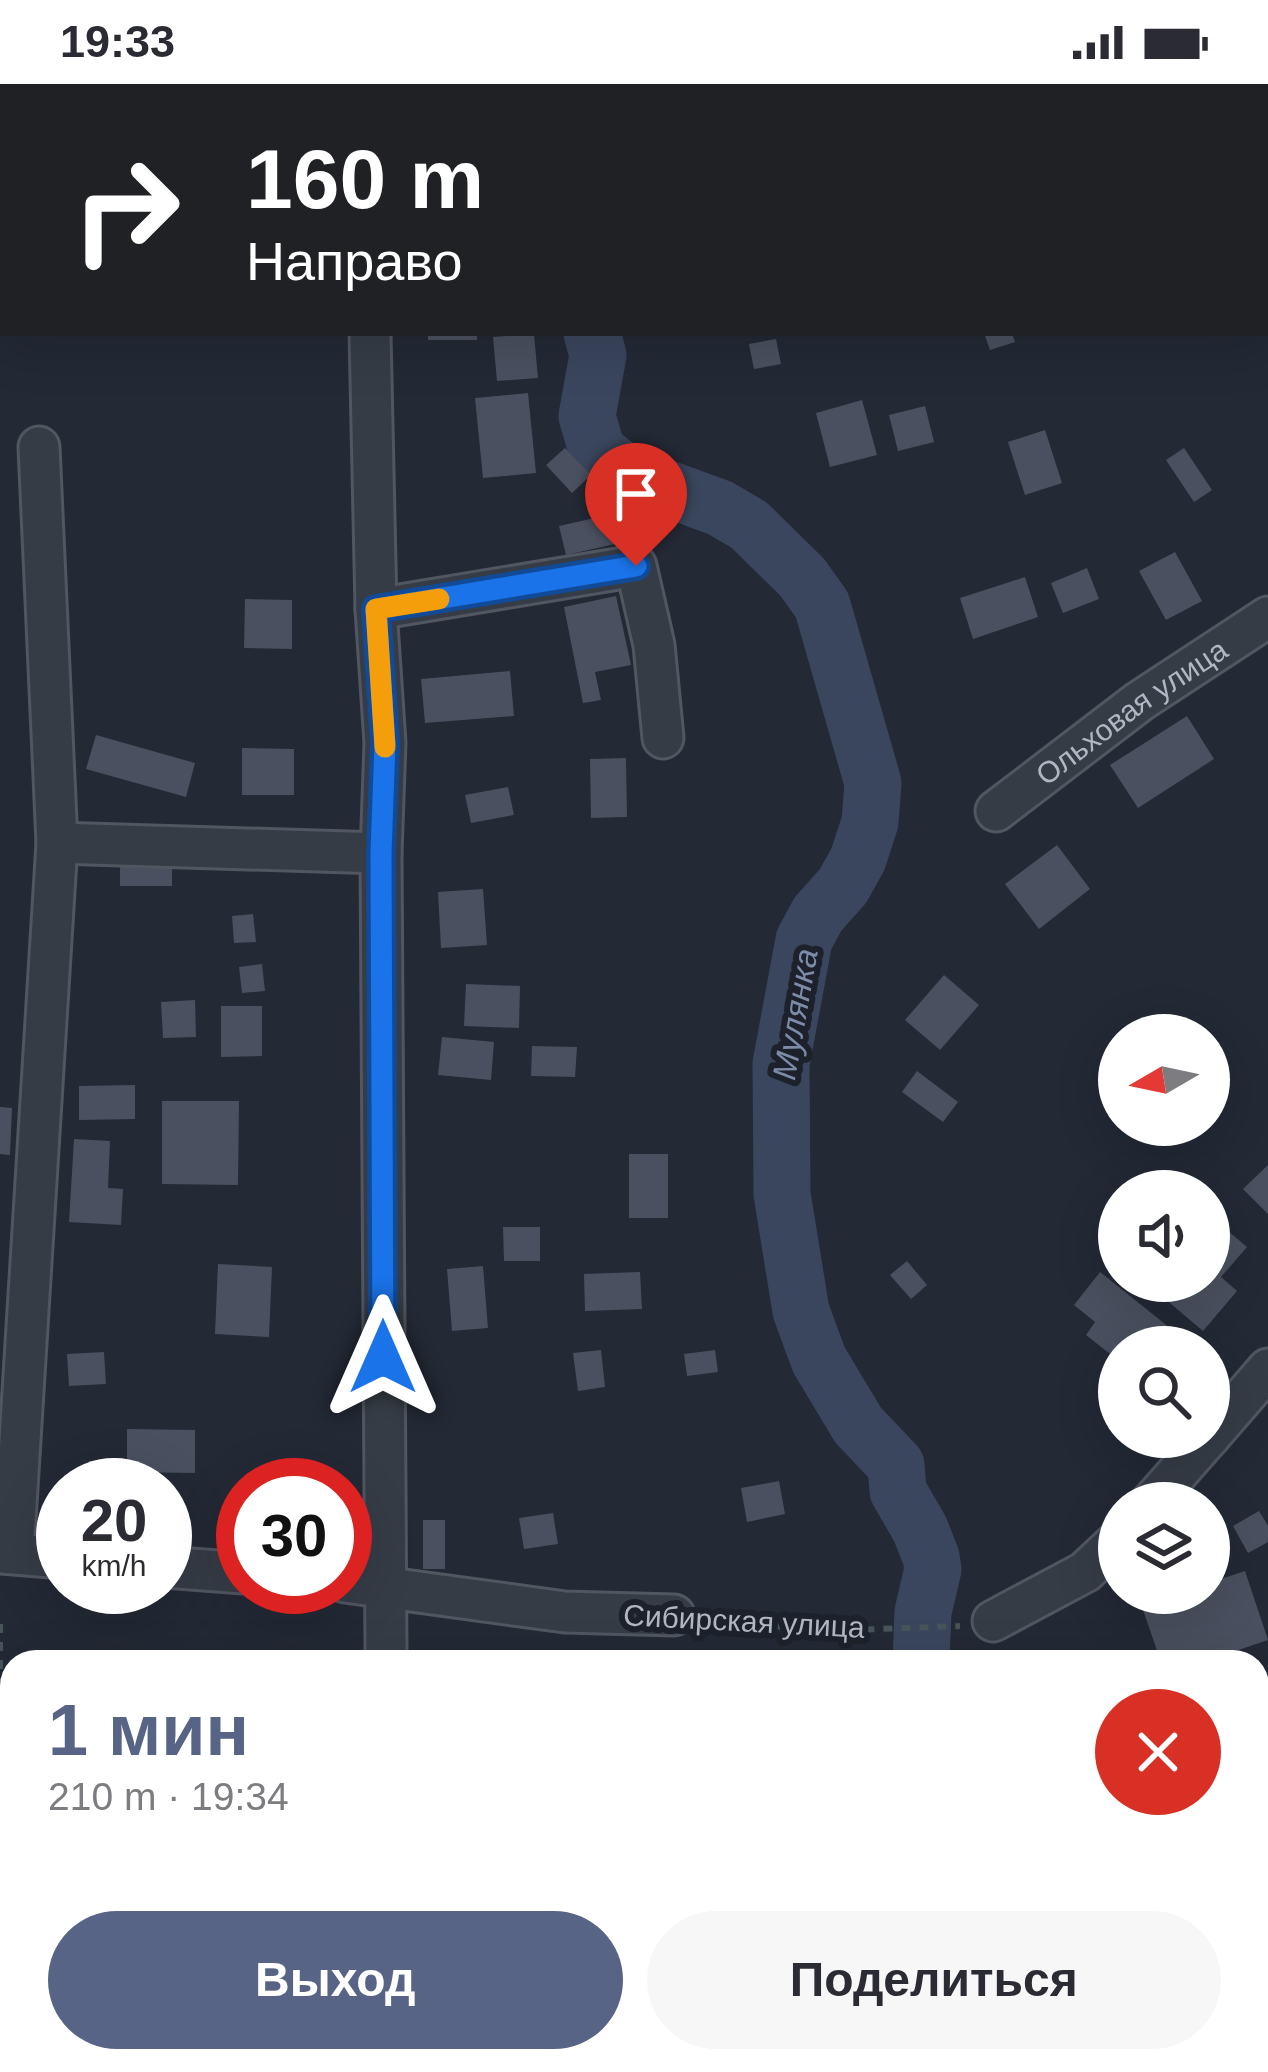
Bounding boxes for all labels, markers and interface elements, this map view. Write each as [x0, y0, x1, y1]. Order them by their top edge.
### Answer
text: 19:33 [60, 16, 175, 67]
icon: right [48, 132, 204, 288]
text: 160 m [246, 132, 484, 226]
text: Направо [246, 231, 462, 291]
pin [585, 443, 687, 566]
icon: arrive [603, 461, 669, 527]
street label: Ольховая улица [1029, 632, 1233, 791]
water label: Мулянка [765, 946, 825, 1082]
north arrow [1098, 1014, 1230, 1146]
map controls [1098, 1014, 1230, 1614]
button: sound [1098, 1170, 1230, 1302]
position arrow [320, 1294, 446, 1420]
button: search [1098, 1326, 1230, 1458]
speed limit sign: 30 [216, 1458, 372, 1614]
button: layers [1098, 1482, 1230, 1614]
text: 20 [81, 1487, 147, 1554]
text: km/h [81, 1549, 147, 1582]
street label: Сибирская улица [623, 1598, 866, 1644]
button: close [1095, 1689, 1221, 1815]
text: 1 мин [48, 1690, 249, 1770]
text: 210 m · 19:34 [48, 1775, 289, 1818]
button: Выход [48, 1911, 623, 2049]
button: Поделиться [647, 1911, 1221, 2049]

